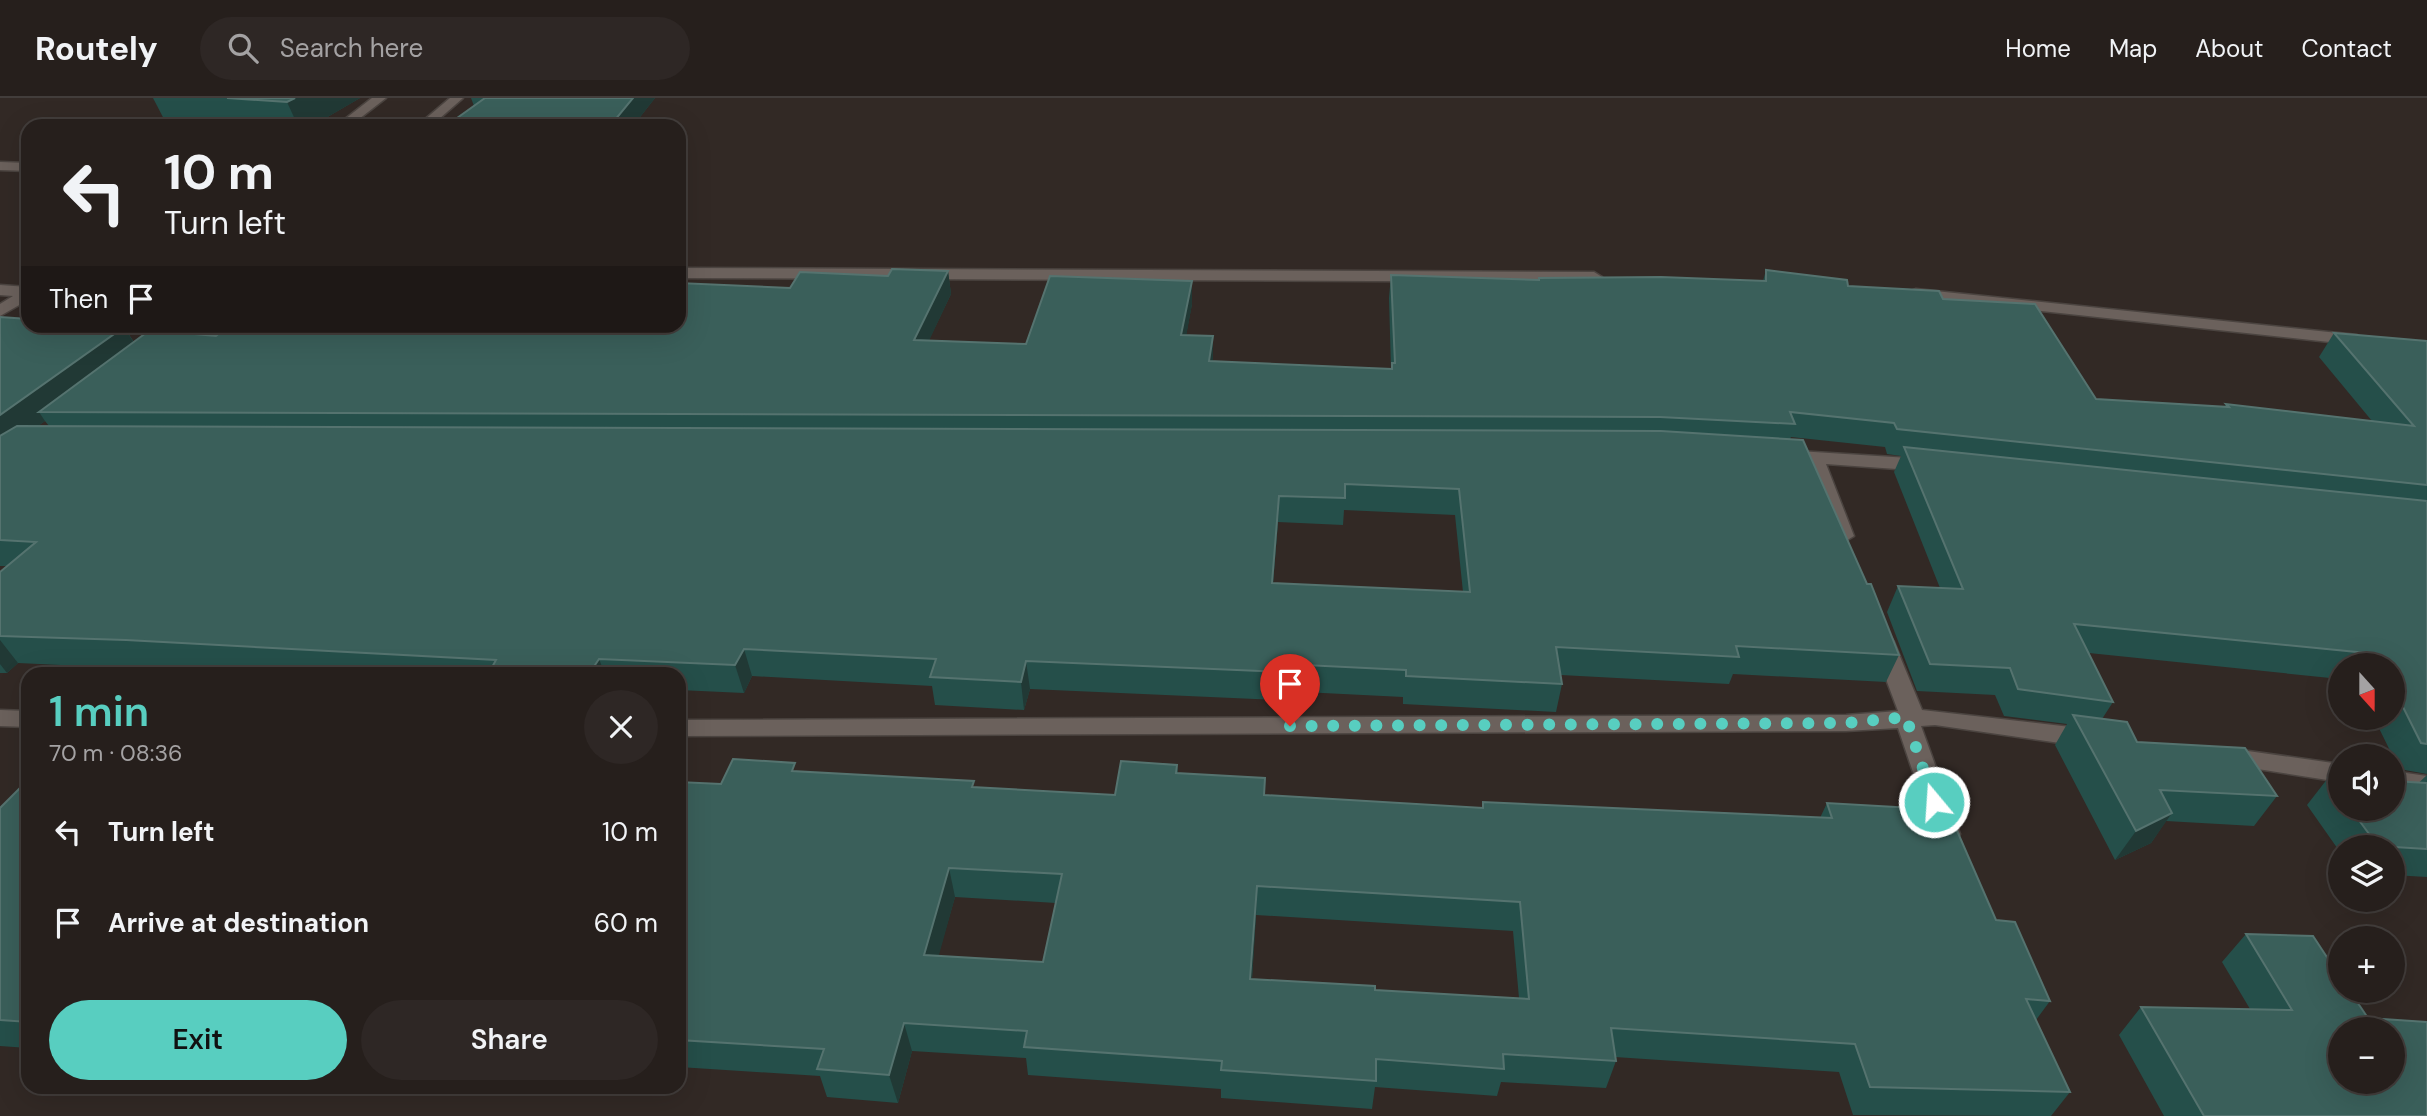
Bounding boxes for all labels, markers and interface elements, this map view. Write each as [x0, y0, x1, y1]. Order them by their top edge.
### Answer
search box [200, 17, 690, 80]
text: Routely [35, 27, 158, 70]
icon: search [224, 29, 262, 67]
text: Search here [280, 31, 423, 65]
text: Home [2005, 33, 2071, 64]
text: Map [2109, 33, 2157, 64]
text: About [2195, 33, 2264, 64]
text: Contact [2302, 33, 2392, 64]
text: 10 m [164, 140, 274, 204]
icon: left [49, 147, 140, 238]
text: Turn left [164, 202, 286, 244]
icon: arrive [122, 280, 160, 318]
text: Then [49, 282, 108, 316]
north arrow [2328, 653, 2404, 730]
map controls [2328, 653, 2405, 1094]
pin [1260, 654, 1320, 726]
icon: arrive [1271, 665, 1309, 703]
text: 1 min [49, 684, 149, 739]
button: close [584, 690, 658, 764]
text: 70 m · 08:36 [49, 738, 183, 768]
button: sound [2328, 744, 2405, 821]
position arrow [1897, 765, 1971, 839]
icon: left [49, 813, 87, 851]
text: Turn left [108, 815, 215, 849]
text: 10 m [602, 815, 658, 849]
button: layers [2328, 835, 2405, 912]
icon: arrive [49, 904, 87, 942]
text: Arrive at destination [108, 906, 369, 940]
text: 60 m [594, 906, 658, 940]
button: + [2328, 926, 2405, 1003]
button: Exit [49, 1000, 347, 1080]
button: Share [361, 1000, 658, 1080]
button: − [2328, 1017, 2405, 1094]

